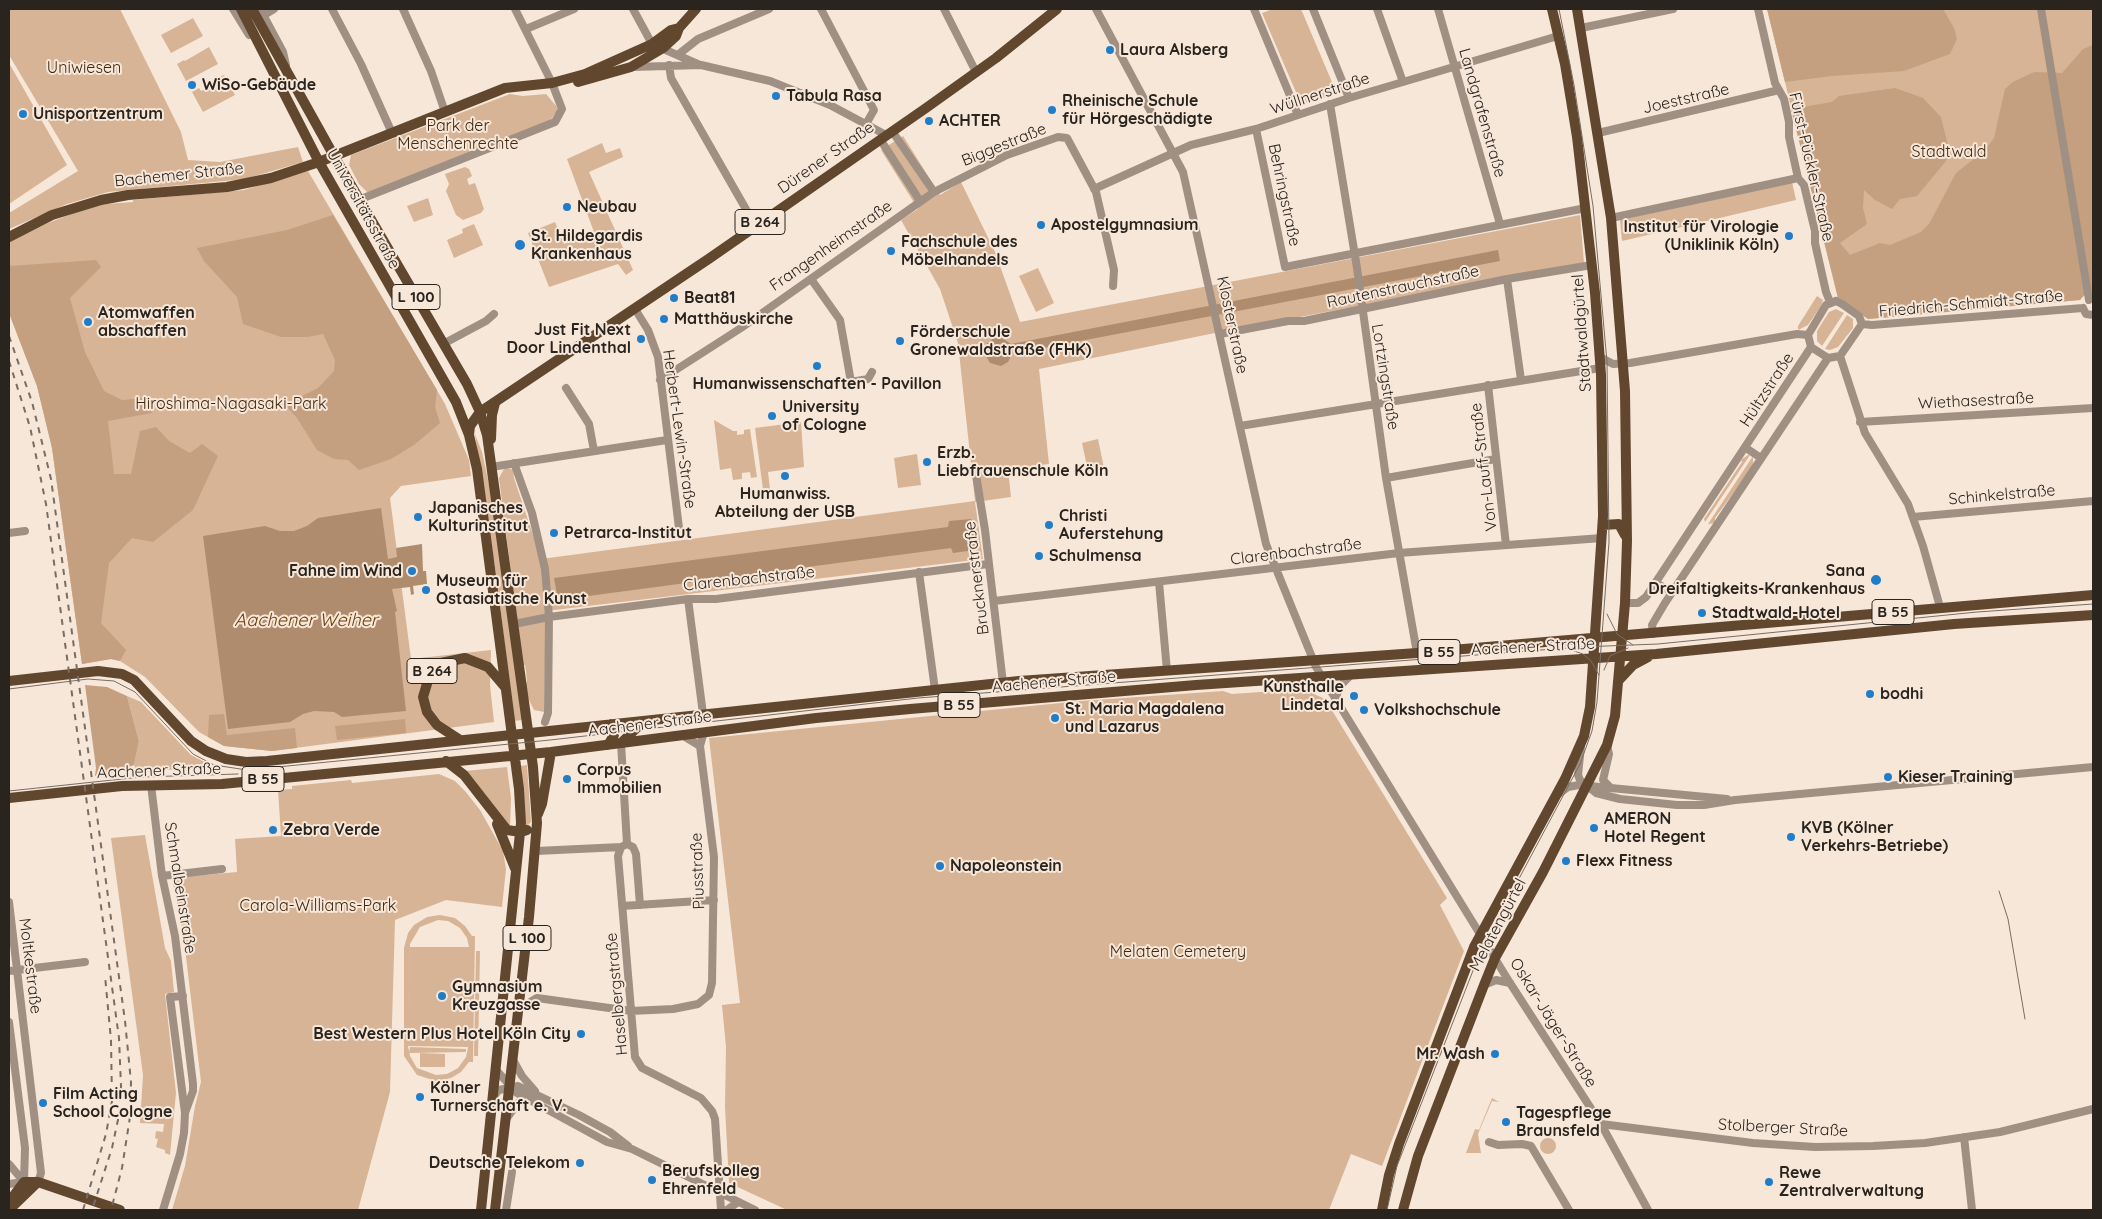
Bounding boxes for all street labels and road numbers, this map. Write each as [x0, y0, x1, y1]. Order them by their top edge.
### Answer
street label: Landgrafenstraße [1454, 46, 1510, 180]
street label: Wüllnerstraße [1268, 69, 1372, 119]
street label: Joeststraße [1641, 80, 1731, 118]
street label: Fürst-Pückler-Straße [1785, 91, 1837, 243]
street label: Dürener Straße [774, 118, 878, 198]
street label: Biggestraße [959, 119, 1049, 171]
street label: Behringstraße [1264, 142, 1304, 248]
street label: Universitätsstraße [322, 146, 404, 272]
street label: Bachemer Straße [114, 159, 244, 191]
street label: Frangenheimstraße [766, 196, 896, 296]
road number: B 264 [735, 210, 785, 234]
street label: Rautenstrauchstraße [1325, 261, 1481, 313]
street label: Stadtwaldgürtel [1568, 273, 1596, 393]
street label: Klosterstraße [1212, 274, 1252, 376]
road number: L 100 [392, 284, 440, 310]
street label: Friedrich-Schmidt-Straße [1878, 286, 2064, 322]
street label: Lortzingstraße [1367, 323, 1403, 431]
street label: Herbert-Lewin-Straße [658, 348, 700, 510]
street label: Hültzstraße [1736, 349, 1798, 431]
street label: Wiethasestraße [1918, 388, 2034, 414]
street label: Von-Lauff-Straße [1467, 402, 1501, 532]
street label: Schinkelstraße [1948, 481, 2056, 509]
street label: Brucknerstraße [961, 520, 993, 636]
street label: Clarenbachstraße [1229, 534, 1363, 570]
street label: Clarenbachstraße [682, 563, 816, 595]
road number: B 55 [1872, 600, 1914, 624]
street label: Aachener Straße [1470, 634, 1596, 660]
road number: B 55 [1418, 640, 1460, 664]
road number: B 264 [407, 658, 457, 684]
street label: Aachener Straße [991, 667, 1117, 697]
road number: B 55 [938, 692, 980, 718]
street label: Aachener Straße [587, 707, 713, 741]
street label: Aachener Straße [96, 759, 222, 783]
road number: B 55 [242, 766, 284, 792]
street label: Schmalbeinstraße [160, 821, 200, 955]
street label: Piusstraße [687, 832, 709, 910]
street label: Melatengürtel [1465, 875, 1531, 975]
street label: Moltkestraße [15, 917, 45, 1015]
road number: L 100 [503, 926, 551, 950]
street label: Haselbergstraße [602, 932, 632, 1056]
street label: Oskar-Jäger-Straße [1505, 955, 1601, 1091]
street label: Stolberger Straße [1717, 1115, 1849, 1141]

